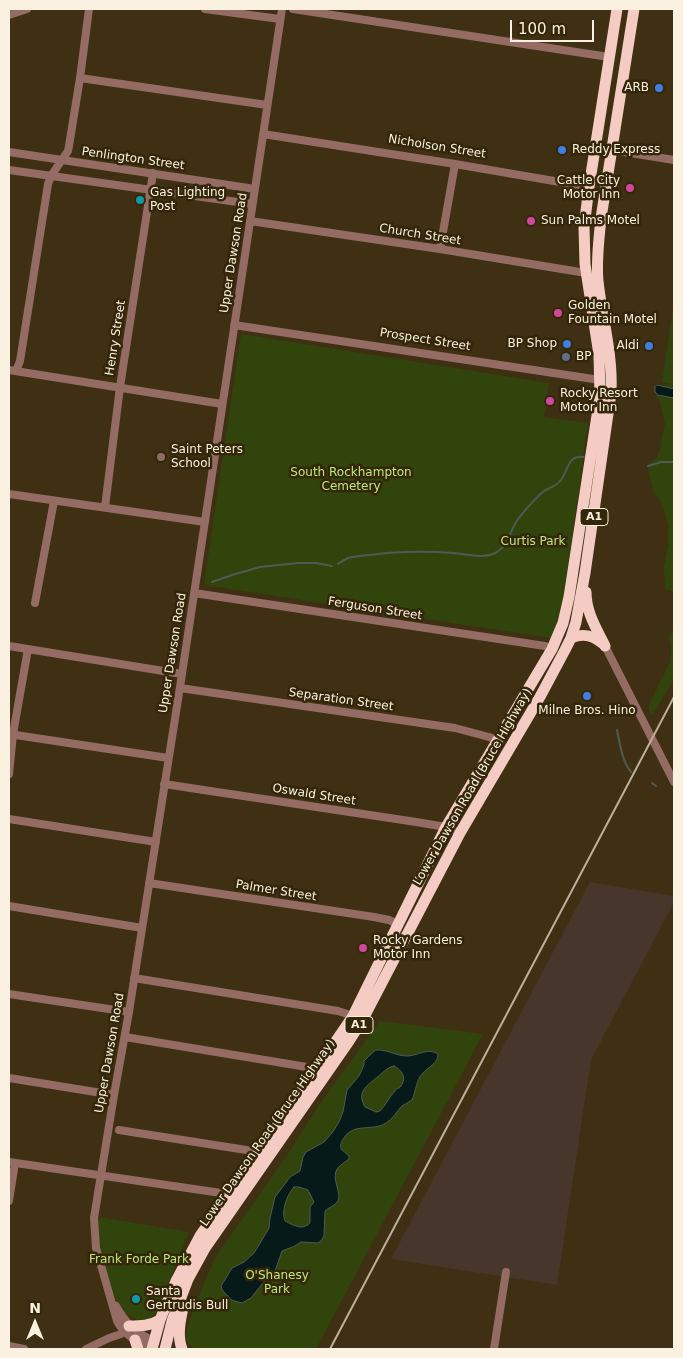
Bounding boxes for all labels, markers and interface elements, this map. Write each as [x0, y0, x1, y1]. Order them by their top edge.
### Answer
scale bar [513, 10, 597, 42]
text: 100 m [518, 20, 566, 38]
place label: ARB [624, 81, 649, 95]
marker: ARB [653, 82, 665, 94]
street label: Nicholson Street [387, 132, 487, 162]
place label: Reddy Express [572, 143, 660, 157]
marker: Reddy Express [556, 144, 568, 156]
street label: Penlington Street [81, 145, 185, 173]
place label: Cattle City Motor Inn [557, 174, 620, 202]
marker: Cattle City Motor Inn [624, 182, 636, 194]
place label: Gas Lighting Post [150, 186, 225, 214]
street label: Upper Dawson Road [217, 192, 251, 314]
marker: Gas Lighting Post [134, 194, 146, 206]
place label: Sun Palms Motel [541, 214, 640, 228]
marker: Sun Palms Motel [525, 215, 537, 227]
street label: Church Street [378, 221, 462, 249]
street label: Henry Street [103, 299, 129, 377]
place label: Golden Fountain Motel [568, 299, 657, 327]
marker: Golden Fountain Motel [552, 307, 564, 319]
street label: Prospect Street [379, 326, 471, 354]
place label: BP Shop [508, 337, 557, 351]
marker: BP Shop [561, 338, 573, 350]
place label: Aldi [617, 339, 639, 353]
marker: Aldi [643, 340, 655, 352]
place label: BP [576, 350, 591, 364]
marker: BP [560, 351, 572, 363]
place label: Rocky Resort Motor Inn [560, 387, 638, 415]
marker: Rocky Resort Motor Inn [544, 395, 556, 407]
place label: Saint Peters School [171, 443, 243, 471]
marker: Saint Peters School [155, 451, 167, 463]
park label: South Rockhampton Cemetery [290, 466, 412, 494]
road number: A1 [580, 508, 608, 526]
park label: Curtis Park [501, 535, 565, 549]
street label: Upper Dawson Road [156, 592, 190, 714]
street label: Ferguson Street [327, 594, 423, 624]
street label: Separation Street [288, 686, 394, 714]
street label: Lower Dawson Road (Bruce Highway) [411, 686, 535, 888]
marker: Milne Bros. Hino [581, 690, 593, 702]
place label: Milne Bros. Hino [538, 704, 636, 718]
street label: Oswald Street [271, 781, 357, 809]
street label: Palmer Street [235, 878, 317, 904]
place label: Rocky Gardens Motor Inn [373, 934, 462, 962]
marker: Rocky Gardens Motor Inn [357, 942, 369, 954]
street label: Upper Dawson Road [92, 992, 128, 1114]
road number: A1 [345, 1016, 373, 1034]
street label: Lower Dawson Road (Bruce Highway) [198, 1037, 338, 1229]
park label: Frank Forde Park [89, 1253, 189, 1267]
park label: O'Shanesy Park [245, 1269, 309, 1297]
place label: Santa Gertrudis Bull [146, 1285, 228, 1313]
marker: Santa Gertrudis Bull [130, 1293, 142, 1305]
north arrow [10, 1298, 60, 1348]
text: N [29, 1300, 41, 1316]

